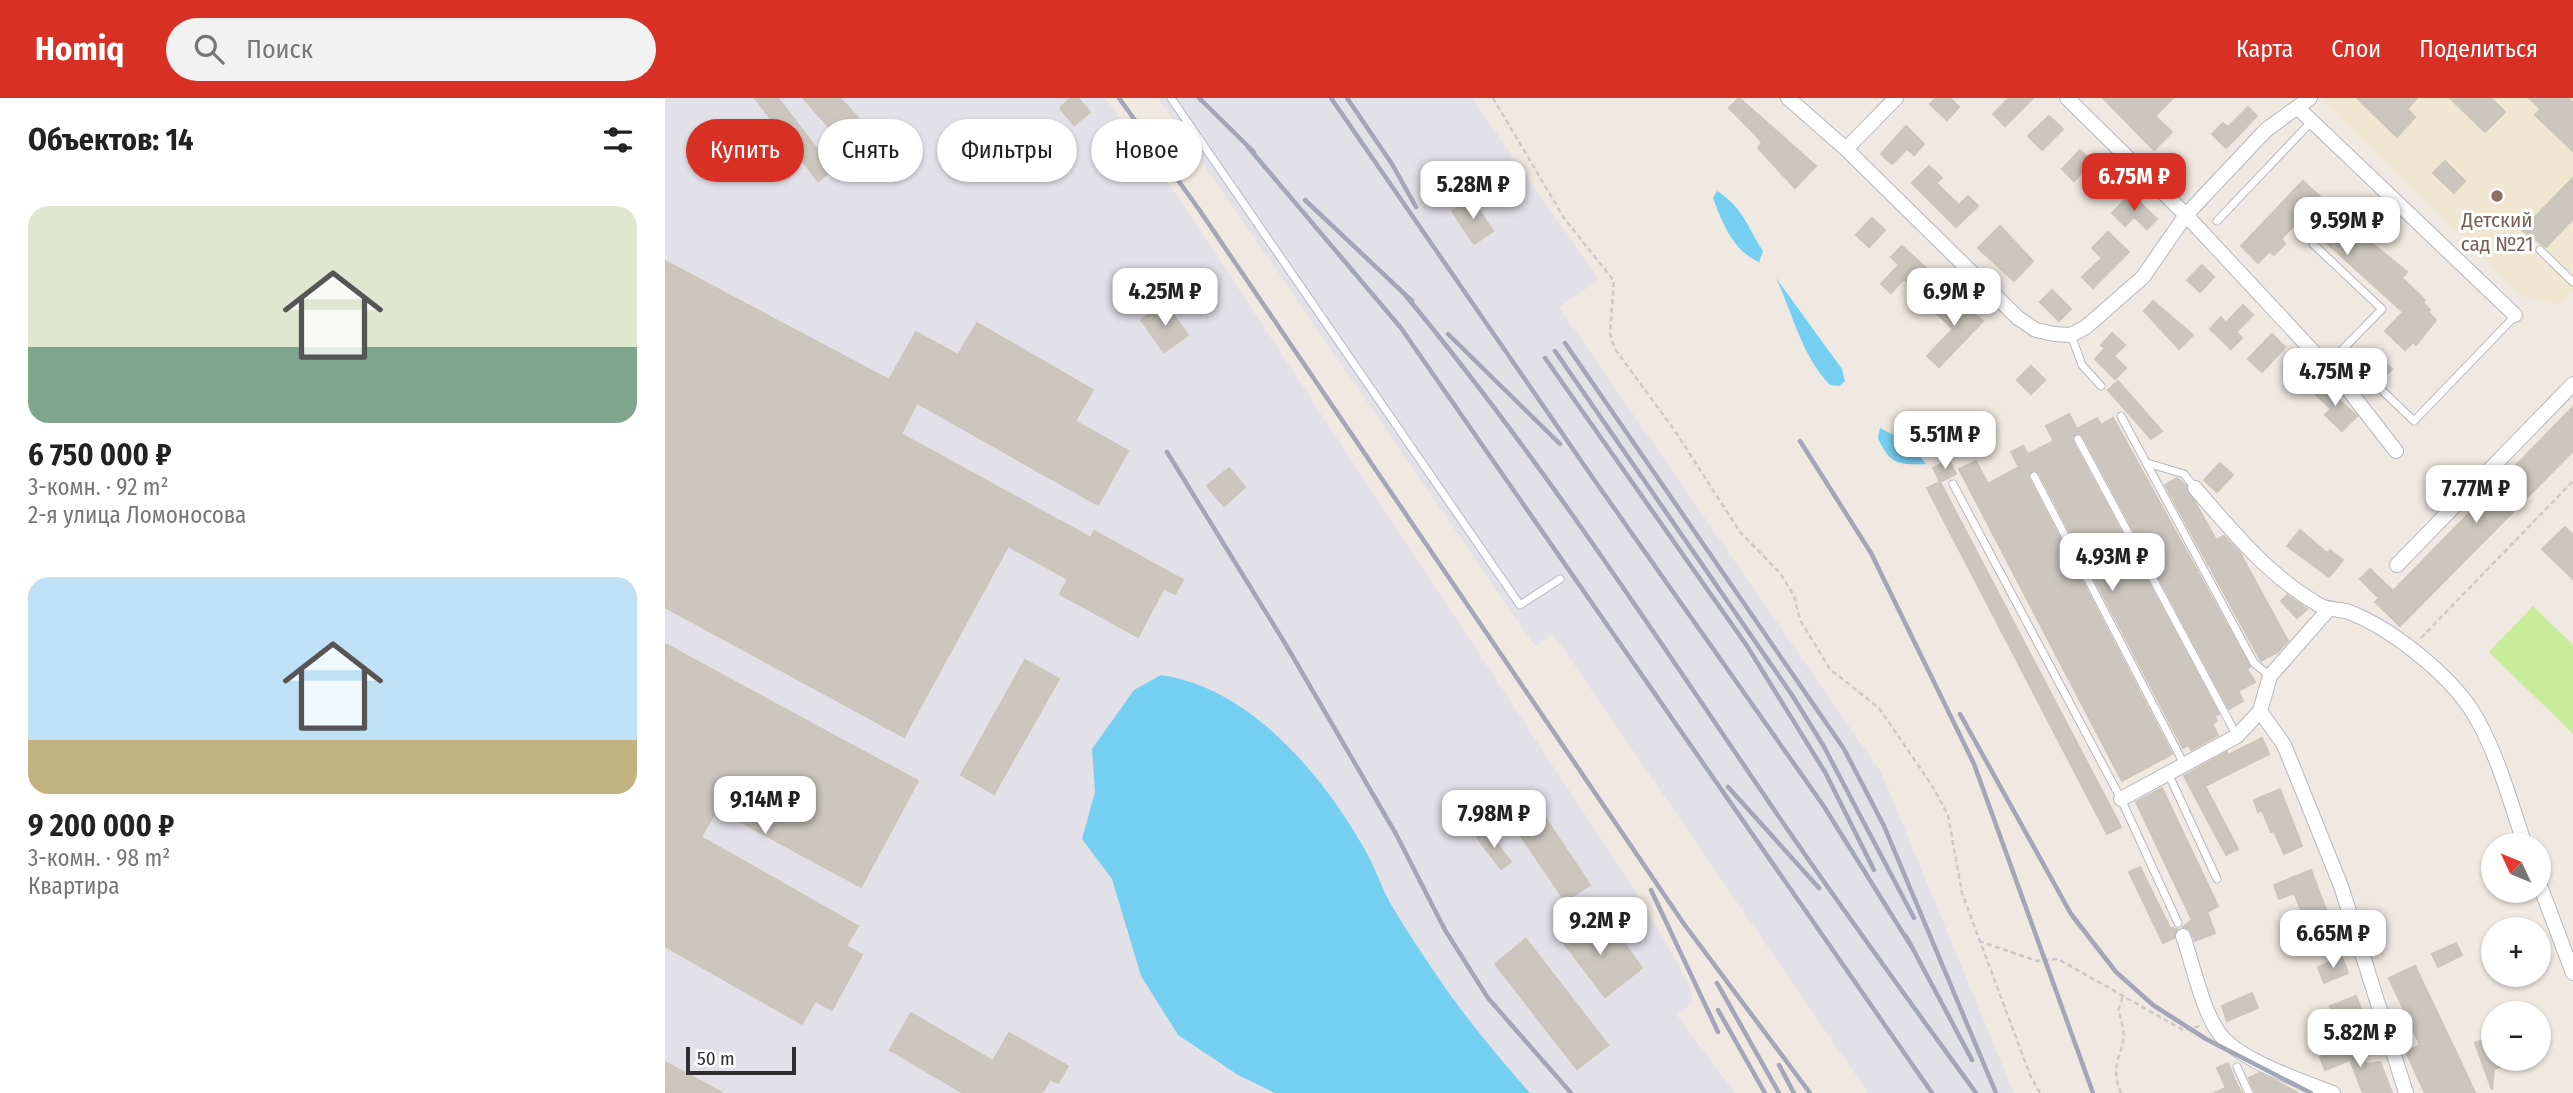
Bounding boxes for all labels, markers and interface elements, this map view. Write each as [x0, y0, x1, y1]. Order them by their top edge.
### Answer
search box [166, 18, 656, 81]
text: Homiq [35, 29, 124, 69]
icon: search [190, 30, 228, 68]
text: Поиск [246, 34, 313, 65]
text: Карта [2236, 35, 2293, 63]
text: Слои [2331, 35, 2381, 63]
text: Поделиться [2419, 35, 2538, 63]
chip: Купить [686, 119, 804, 182]
chip: Снять [818, 119, 923, 182]
chip: Фильтры [937, 119, 1077, 182]
chip: Новое [1091, 119, 1202, 182]
icon: filters [599, 121, 637, 159]
text: Объектов: 14 [28, 122, 194, 158]
pin: 6.75M ₽ [2069, 153, 2199, 213]
pin: 5.28M ₽ [1408, 162, 1538, 221]
text: 6.75M ₽ [2098, 162, 2170, 190]
text: 5.28M ₽ [1436, 170, 1510, 198]
marker: Детский сад №21 [2489, 188, 2505, 204]
pin: 9.59M ₽ [2282, 198, 2412, 257]
text: 9.59M ₽ [2310, 206, 2384, 234]
place label: Детский сад №21 [2461, 207, 2533, 257]
icon: home [270, 252, 396, 378]
pin: 4.25M ₽ [1100, 268, 1230, 328]
pin: 6.9M ₽ [1897, 268, 2011, 328]
text: 4.25M ₽ [1129, 277, 1201, 305]
text: 6.9M ₽ [1923, 277, 1985, 305]
pin: 4.75M ₽ [2270, 348, 2400, 408]
text: 4.75M ₽ [2299, 357, 2371, 385]
pin: 5.51M ₽ [1880, 412, 2010, 471]
text: 5.51M ₽ [1910, 420, 1980, 448]
text: 6 750 000 ₽ [28, 437, 171, 473]
pin: 7.77M ₽ [2411, 466, 2541, 525]
text: 3-комн. · 92 m² [28, 473, 169, 501]
text: 7.77M ₽ [2442, 474, 2510, 502]
text: 2-я улица Ломоносова [28, 501, 246, 529]
pin: 4.93M ₽ [2047, 533, 2177, 593]
text: 4.93M ₽ [2076, 542, 2148, 570]
icon: home [270, 623, 396, 749]
pin: 9.14M ₽ [700, 776, 830, 836]
text: 9.14M ₽ [730, 785, 800, 813]
pin: 7.98M ₽ [1429, 790, 1559, 850]
text: 7.98M ₽ [1458, 799, 1530, 827]
text: 9 200 000 ₽ [28, 808, 174, 844]
north arrow [2481, 833, 2551, 903]
map controls [2481, 833, 2551, 1071]
text: 3-комн. · 98 m² [28, 844, 170, 872]
text: Квартира [28, 872, 120, 900]
pin: 9.2M ₽ [1543, 898, 1657, 957]
text: 9.2M ₽ [1569, 906, 1631, 934]
pin: 6.65M ₽ [2268, 910, 2398, 970]
button: + [2481, 917, 2551, 987]
text: 6.65M ₽ [2296, 919, 2370, 947]
button: − [2481, 1001, 2551, 1071]
pin: 5.82M ₽ [2295, 1010, 2425, 1069]
text: 5.82M ₽ [2323, 1018, 2397, 1046]
scale bar [686, 1044, 796, 1076]
text: 50 m [697, 1047, 735, 1070]

